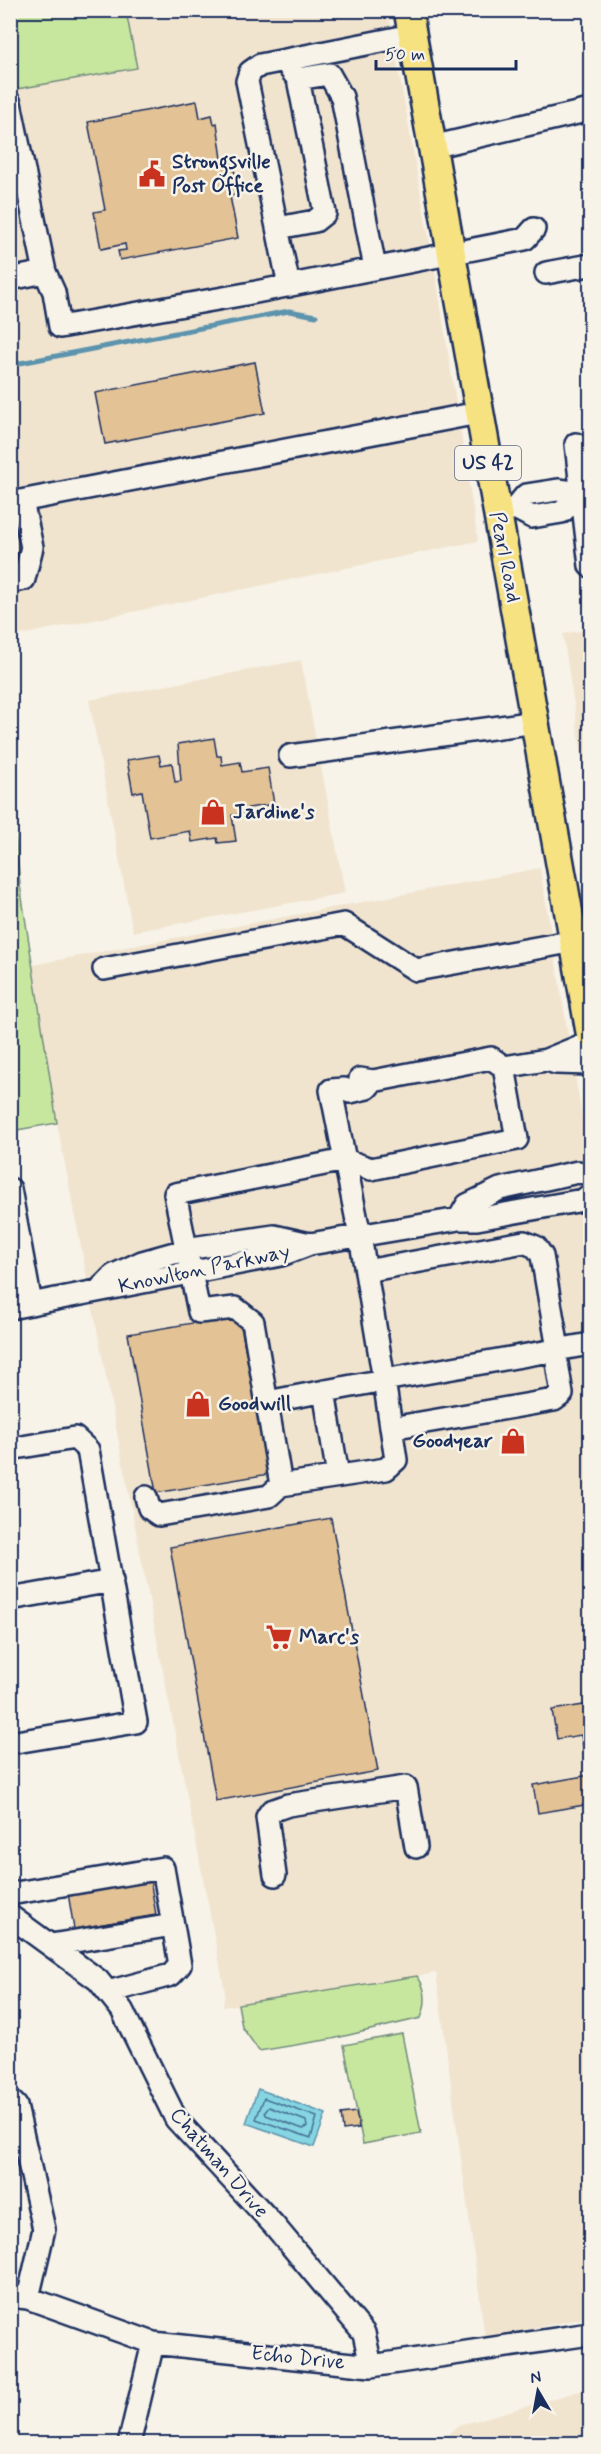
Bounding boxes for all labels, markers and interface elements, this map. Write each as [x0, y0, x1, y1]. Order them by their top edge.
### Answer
scale bar [376, 33, 516, 71]
text: 50 m [385, 43, 425, 67]
place label: Strongsville Post Office [172, 148, 271, 200]
public building icon: Strongsville Post Office [137, 159, 167, 189]
road number: US 42 [455, 446, 521, 480]
street label: Pearl Road [482, 509, 528, 605]
shop icon: Jardine's [198, 797, 228, 827]
place label: Jardine's [233, 798, 315, 826]
street label: Knowlton Parkway [116, 1237, 292, 1301]
shop icon: Goodwill [183, 1389, 213, 1419]
place label: Goodwill [218, 1390, 291, 1418]
shop icon: Goodyear [498, 1426, 528, 1456]
place label: Goodyear [412, 1427, 493, 1455]
supermarket icon: Marc's [264, 1622, 294, 1652]
place label: Marc's [299, 1623, 360, 1651]
street label: Chatman Drive [163, 2102, 275, 2224]
street label: Echo Drive [250, 2339, 346, 2377]
north arrow [508, 2361, 568, 2421]
text: N [529, 2366, 543, 2389]

